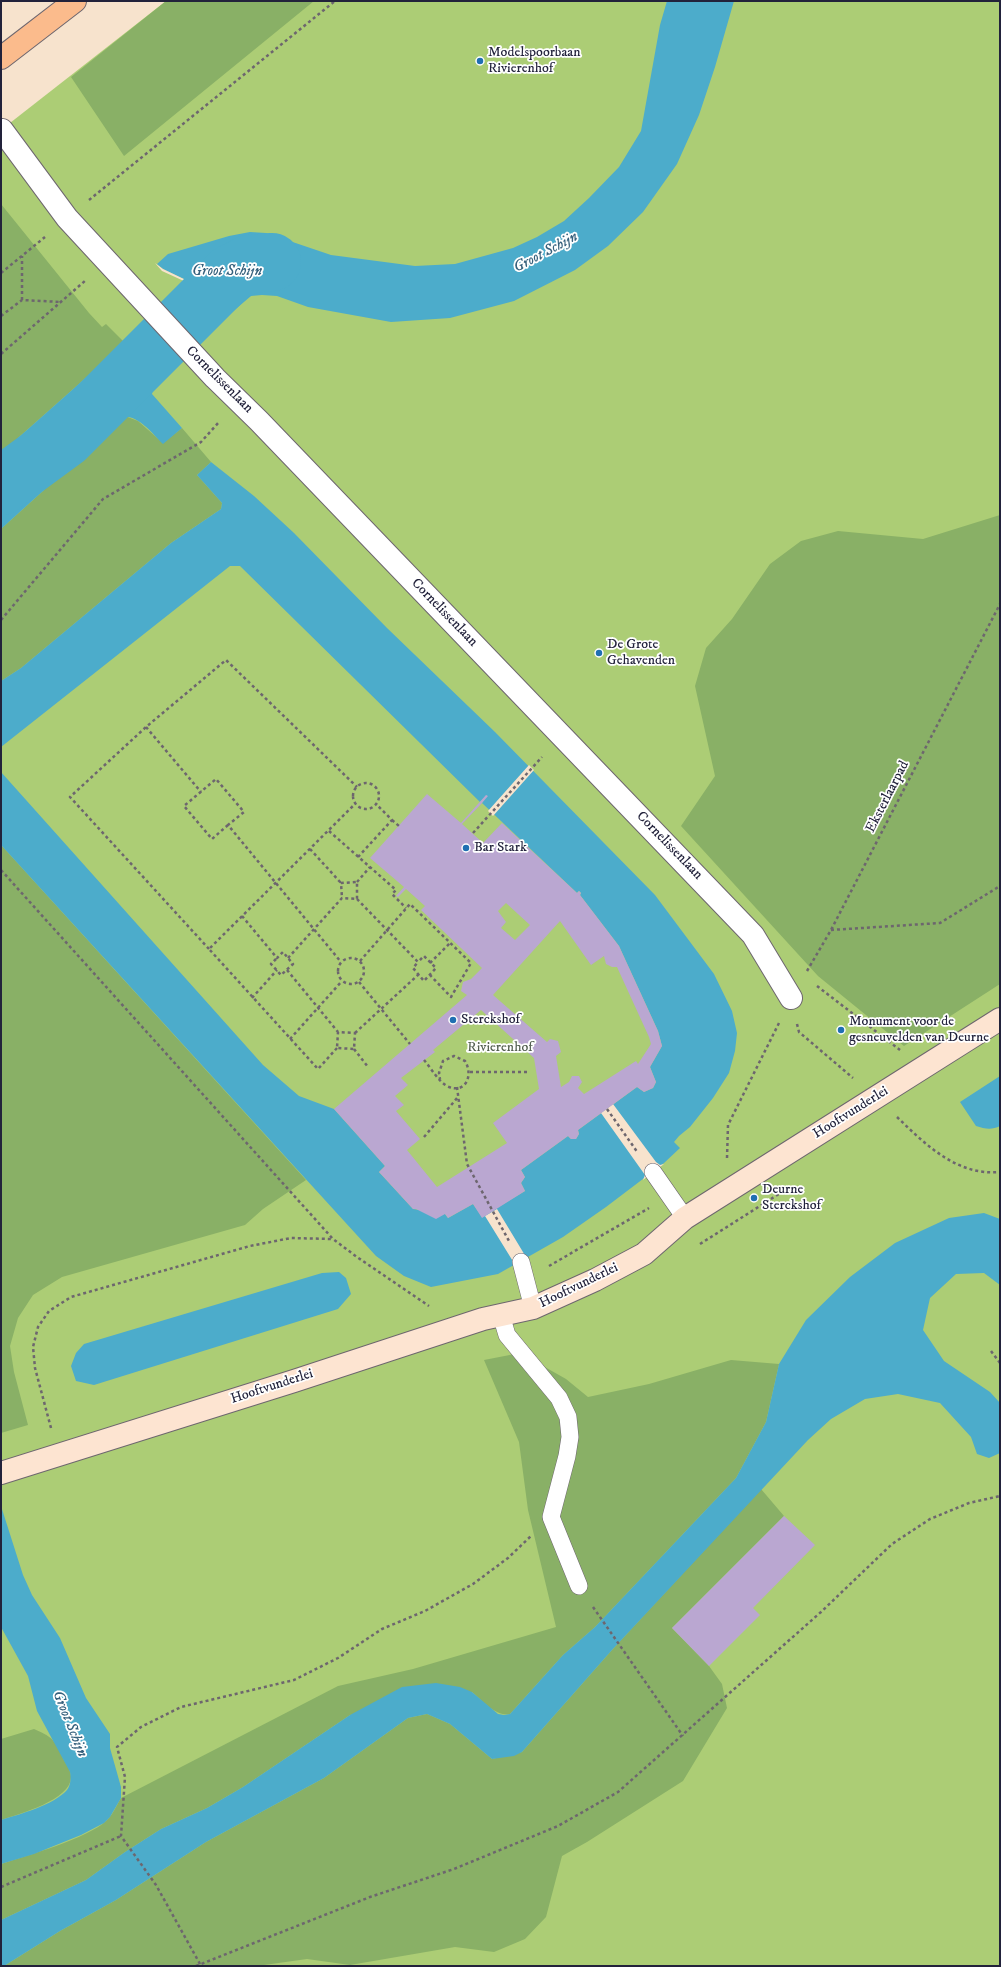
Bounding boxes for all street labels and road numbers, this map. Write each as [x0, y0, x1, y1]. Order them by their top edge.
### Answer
street label: Cornelissenlaan [182, 343, 256, 417]
street label: Cornelissenlaan [407, 576, 481, 650]
street label: Eksterlaarpad [863, 758, 913, 836]
street label: Cornelissenlaan [632, 809, 706, 883]
street label: Hooftvunderlei [810, 1083, 892, 1143]
street label: Hooftvunderlei [537, 1260, 621, 1312]
street label: Hooftvunderlei [229, 1366, 315, 1408]

